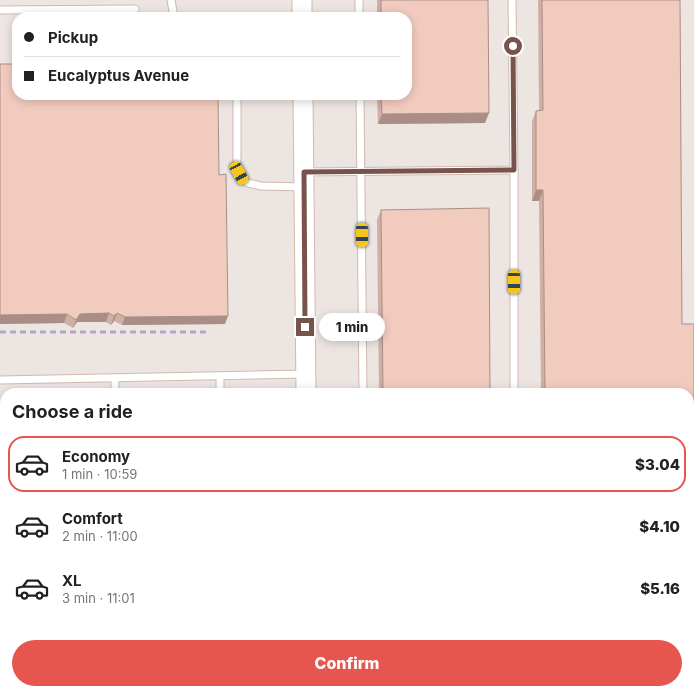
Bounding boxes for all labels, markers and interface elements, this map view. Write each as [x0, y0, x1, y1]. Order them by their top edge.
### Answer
text: Pickup [48, 28, 98, 47]
route start [504, 37, 522, 55]
text: Eucalyptus Avenue [48, 66, 189, 85]
car [228, 160, 250, 186]
car [356, 223, 368, 247]
car [508, 270, 520, 294]
callout: 1 min [319, 313, 385, 341]
route end [296, 318, 314, 336]
text: 1 min [336, 319, 368, 335]
text: Choose a ride [12, 401, 133, 422]
icon: car [14, 446, 50, 482]
text: Economy [62, 447, 130, 466]
text: $3.04 [635, 455, 680, 474]
text: 1 min · 10:59 [62, 466, 137, 482]
icon: car [14, 508, 50, 544]
text: Comfort [62, 509, 123, 528]
text: $4.10 [639, 517, 680, 536]
text: 2 min · 11:00 [62, 528, 138, 544]
icon: car [14, 570, 50, 606]
text: XL [62, 571, 82, 590]
text: $5.16 [640, 579, 680, 598]
text: 3 min · 11:01 [62, 590, 135, 606]
button: Confirm [12, 640, 682, 686]

